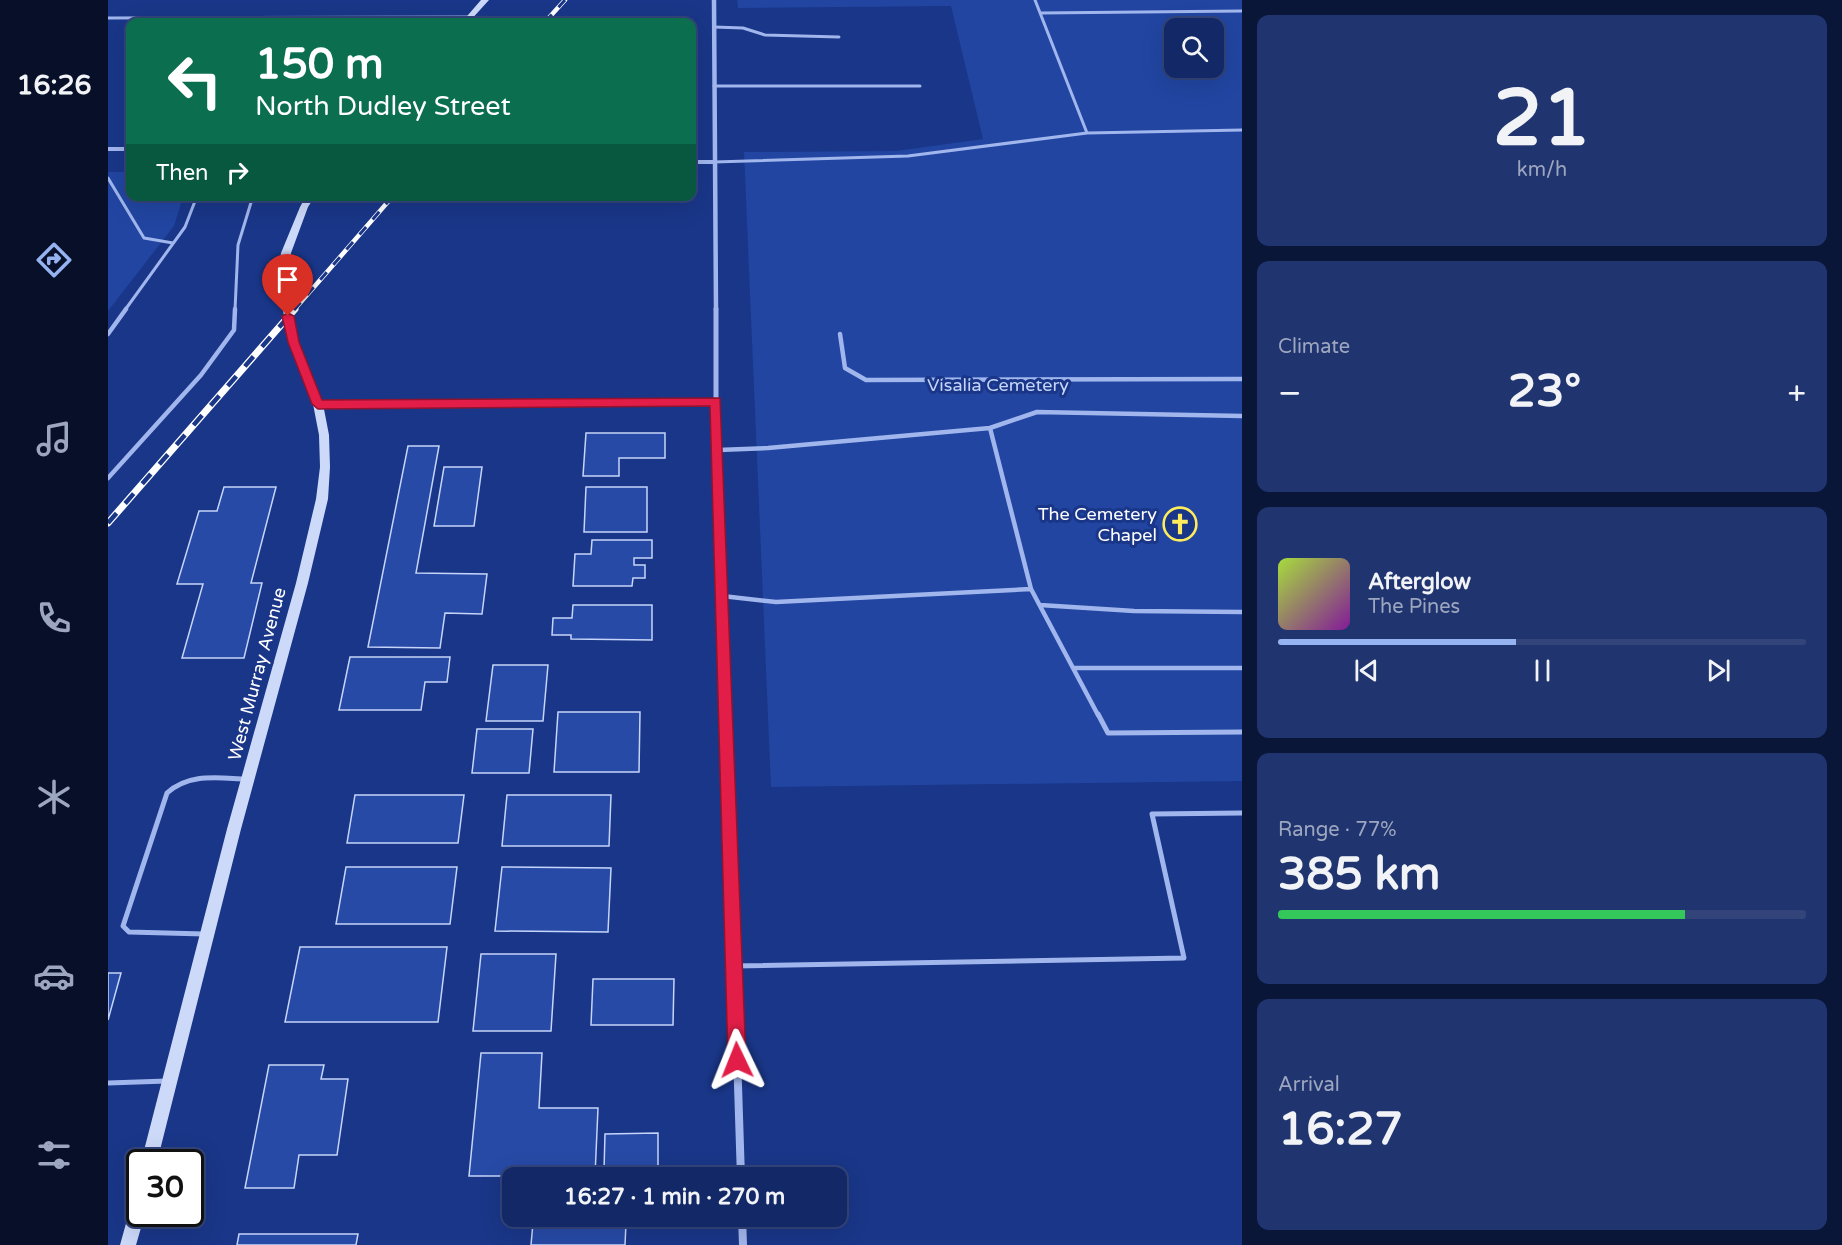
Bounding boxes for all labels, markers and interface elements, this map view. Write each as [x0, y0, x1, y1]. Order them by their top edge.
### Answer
map controls [1164, 18, 1224, 78]
button: search [1164, 18, 1224, 78]
text: 150 m [255, 39, 384, 90]
icon: left [156, 42, 234, 120]
text: 16:26 [17, 69, 91, 102]
text: 21 [1493, 72, 1591, 166]
text: North Dudley Street [255, 90, 511, 123]
icon: right [221, 156, 254, 189]
text: km/h [1517, 158, 1567, 182]
text: Then [156, 160, 209, 186]
icon: directions [33, 239, 75, 281]
pin [262, 254, 313, 316]
icon: arrive [271, 263, 304, 296]
text: Climate [1278, 335, 1350, 359]
text: 23° [1508, 365, 1581, 419]
park label: Visalia Cemetery [927, 374, 1069, 396]
text: − [1278, 374, 1302, 413]
text: + [1787, 374, 1806, 413]
icon: music [33, 418, 75, 460]
place label: The Cemetery Chapel [1038, 503, 1157, 546]
church icon: The Cemetery Chapel [1162, 506, 1198, 542]
text: Afterglow [1368, 569, 1471, 595]
street label: West Murray Avenue [223, 585, 291, 763]
text: The Pines [1368, 595, 1460, 619]
icon: phone [33, 597, 75, 639]
icon: previous [1350, 654, 1383, 687]
icon: pause [1526, 654, 1559, 687]
icon: next [1702, 654, 1735, 687]
icon: climate [33, 776, 75, 818]
text: Range · 77% [1278, 818, 1397, 842]
text: 385 km [1278, 848, 1440, 902]
icon: car [33, 955, 75, 997]
position arrow [705, 1028, 769, 1092]
text: Arrival [1278, 1073, 1340, 1097]
text: 16:27 [1278, 1103, 1403, 1157]
icon: filters [33, 1134, 75, 1176]
speed limit sign: 30 [126, 1149, 204, 1227]
text: 16:27 · 1 min · 270 m [564, 1184, 785, 1210]

